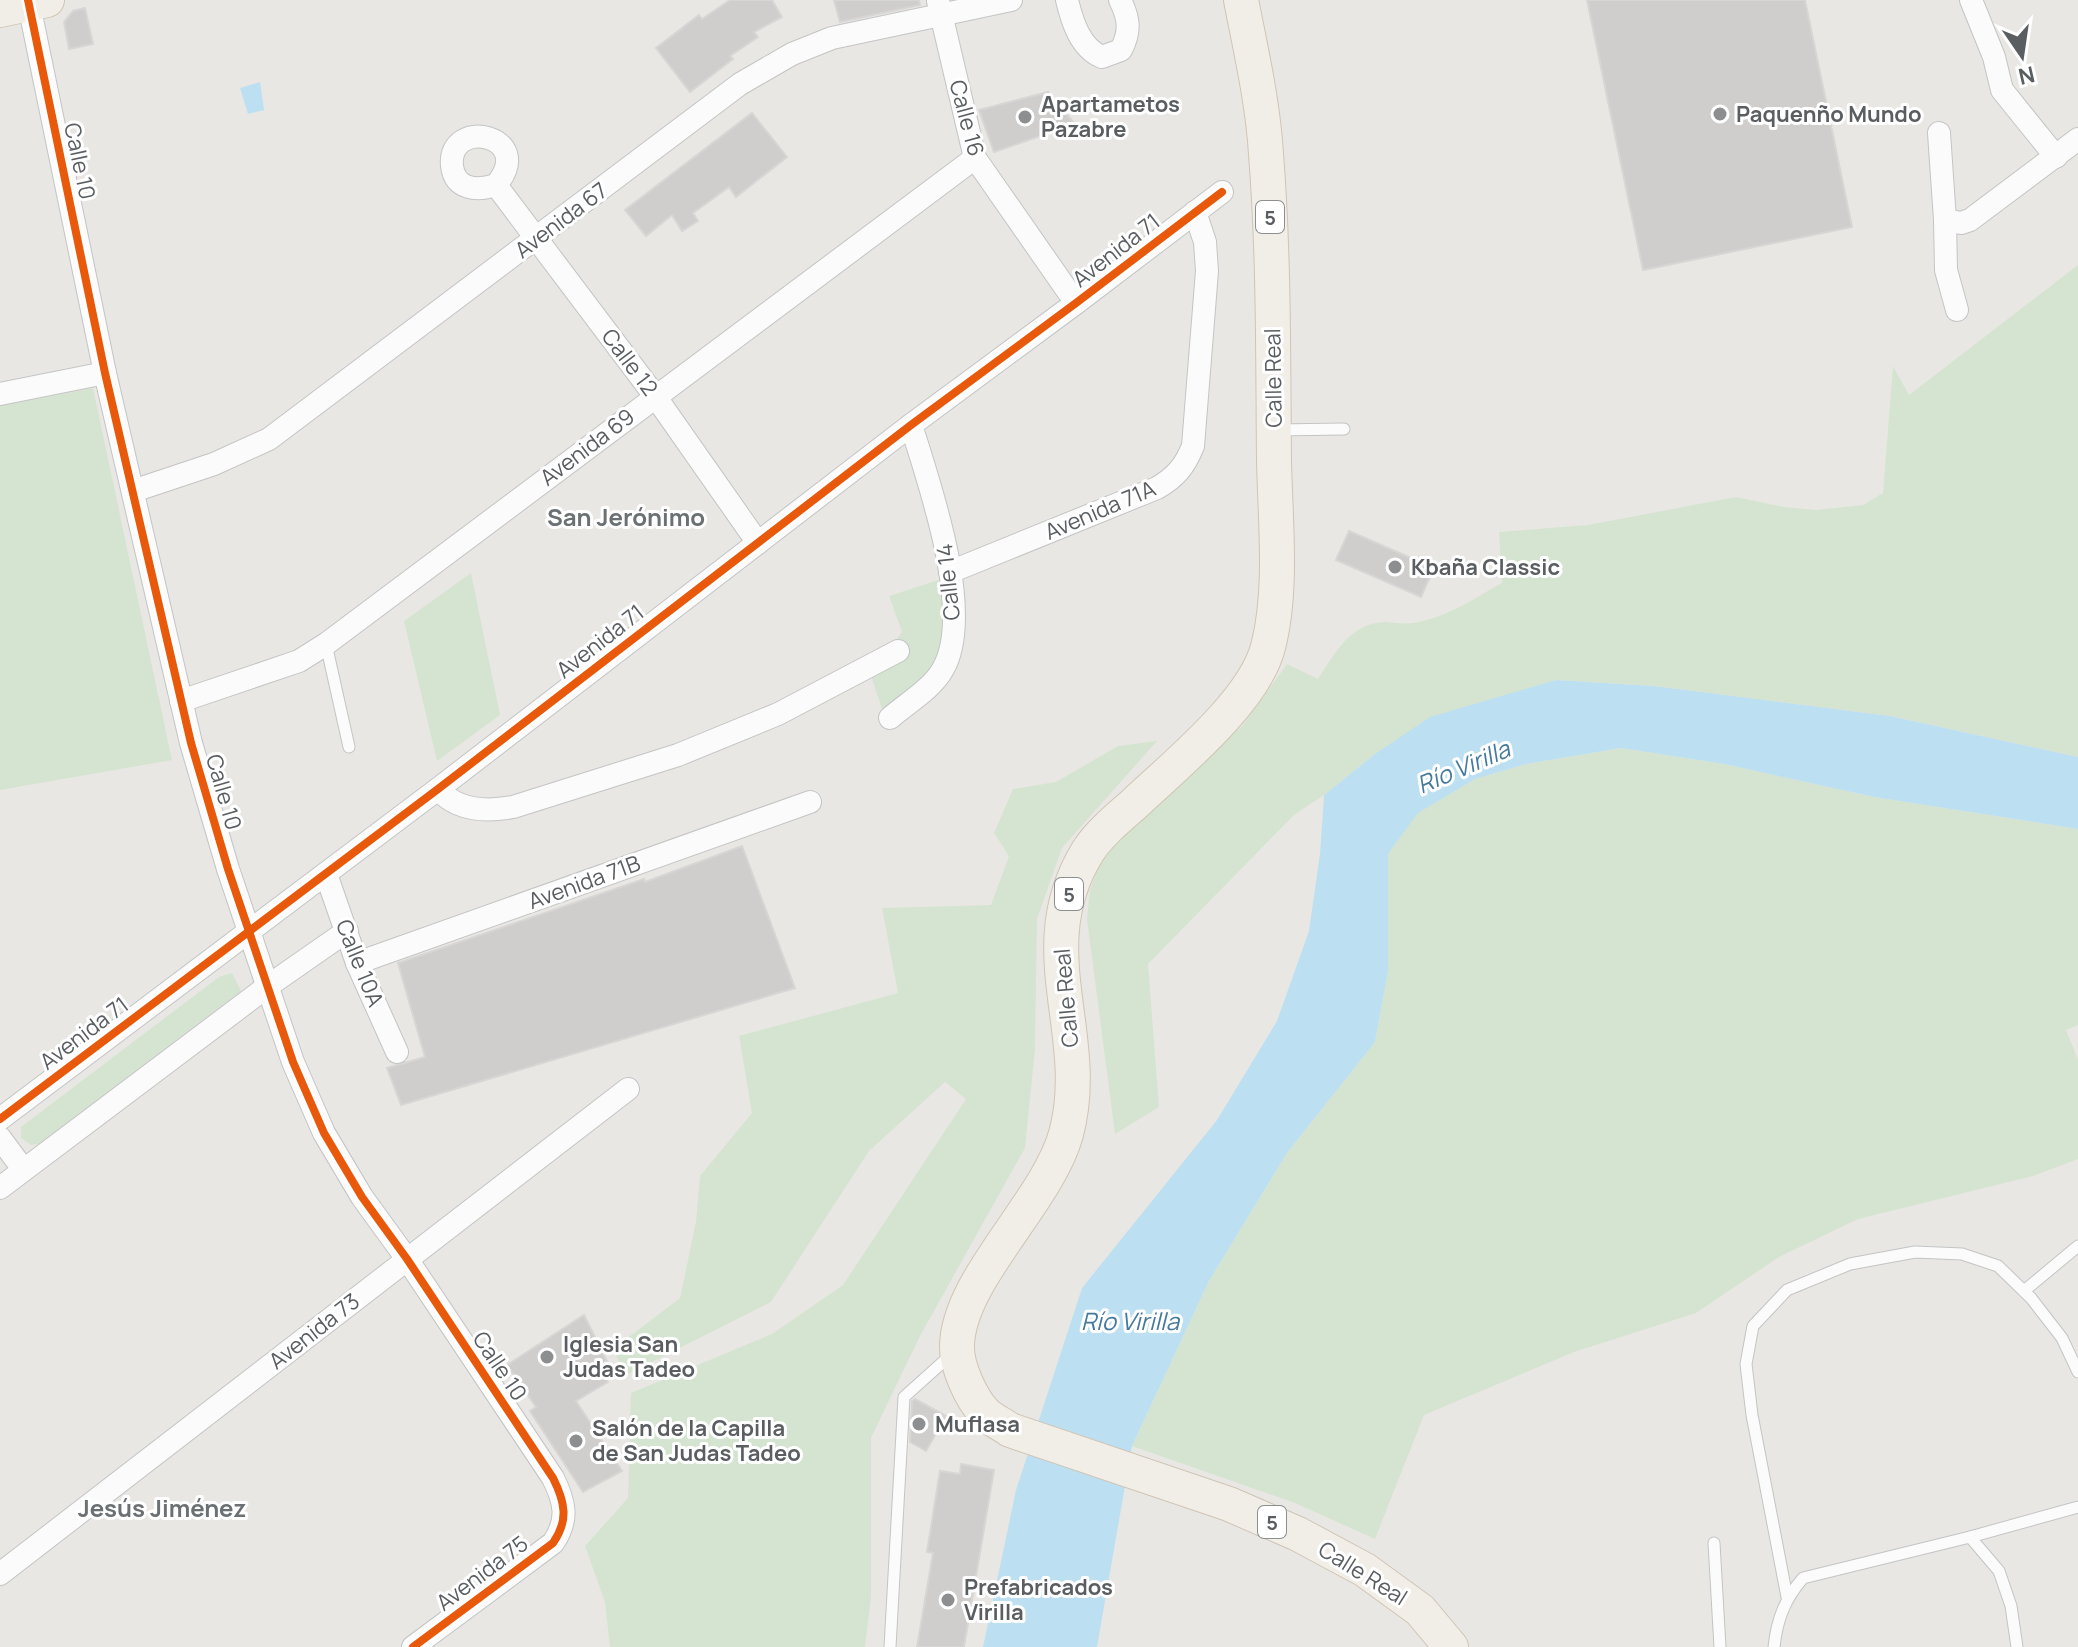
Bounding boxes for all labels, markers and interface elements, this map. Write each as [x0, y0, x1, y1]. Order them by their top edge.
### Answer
north arrow [1982, 16, 2062, 96]
text: N [2015, 59, 2038, 92]
street label: Calle 16 [942, 77, 992, 159]
place label: Apartametos Pazabre [1041, 89, 1180, 144]
place label: Paquenño Mundo [1736, 99, 1922, 129]
marker: Paquenño Mundo [1711, 105, 1729, 123]
marker: Apartametos Pazabre [1016, 108, 1034, 126]
street label: Calle 10 [57, 120, 103, 202]
street label: Avenida 67 [508, 175, 614, 265]
road number: 5 [1256, 201, 1284, 233]
street label: Avenida 71 [1066, 206, 1166, 294]
street label: Calle 12 [595, 322, 665, 402]
street label: Calle Real [1257, 328, 1289, 428]
street label: Avenida 69 [534, 402, 640, 492]
street label: Avenida 71A [1040, 473, 1160, 547]
district label: San Jerónimo [547, 500, 705, 533]
street label: Calle 14 [929, 542, 967, 622]
place label: Kbaña Classic [1411, 552, 1560, 582]
marker: Kbaña Classic [1386, 558, 1404, 576]
street label: Avenida 71 [550, 597, 650, 685]
water label: Río Virilla [1411, 731, 1516, 800]
street label: Calle 10 [199, 751, 249, 833]
street label: Avenida 71B [524, 848, 644, 916]
road number: 5 [1055, 878, 1083, 910]
street label: Calle 10A [329, 915, 391, 1011]
street label: Calle Real [1047, 947, 1085, 1049]
street label: Avenida 71 [34, 990, 134, 1076]
street label: Avenida 73 [262, 1286, 366, 1376]
water label: Río Virilla [1081, 1304, 1181, 1337]
street label: Calle 10 [466, 1325, 534, 1407]
place label: Iglesia San Judas Tadeo [563, 1329, 695, 1384]
marker: Iglesia San Judas Tadeo [538, 1348, 556, 1366]
place label: Muflasa [935, 1409, 1020, 1439]
place label: Salón de la Capilla de San Judas Tadeo [592, 1413, 801, 1468]
marker: Muflasa [910, 1415, 928, 1433]
marker: Salón de la Capilla de San Judas Tadeo [567, 1432, 585, 1450]
district label: Jesús Jiménez [78, 1491, 246, 1524]
road number: 5 [1258, 1506, 1286, 1538]
street label: Avenida 75 [430, 1529, 534, 1617]
street label: Calle Real [1313, 1534, 1413, 1612]
place label: Prefabricados Virilla [964, 1572, 1113, 1627]
marker: Prefabricados Virilla [939, 1591, 957, 1609]

